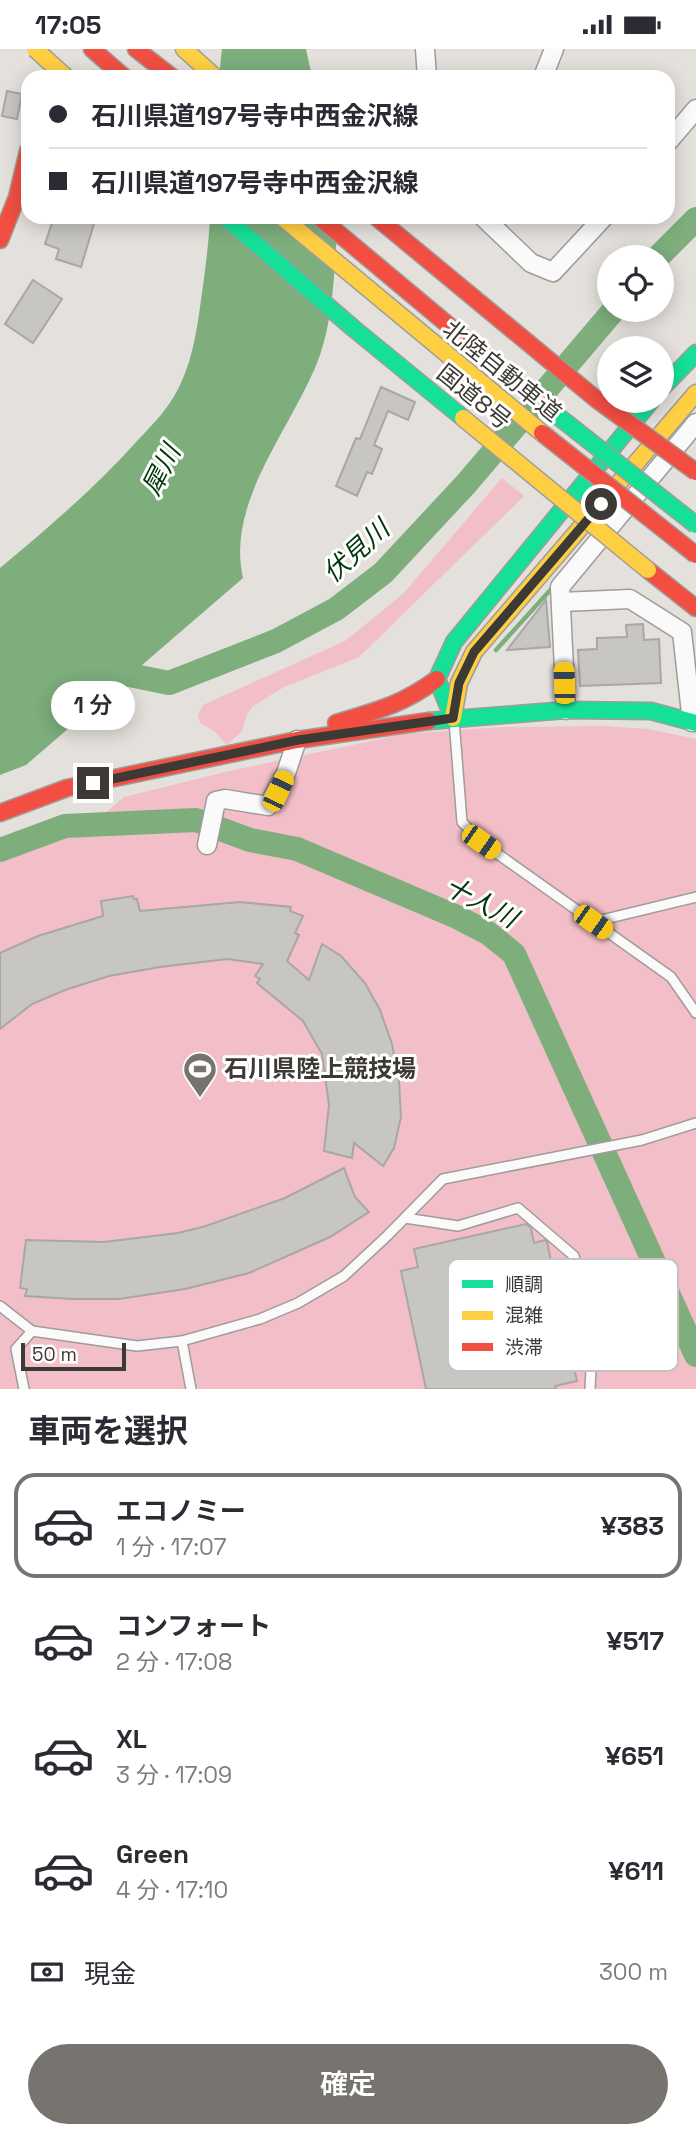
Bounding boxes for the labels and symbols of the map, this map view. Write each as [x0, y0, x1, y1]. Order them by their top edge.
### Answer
street label: 北陸自動車道 [437, 313, 568, 428]
street label: 国道8号 [431, 357, 518, 436]
water label: 犀川 [134, 436, 189, 501]
route start [585, 488, 617, 520]
water label: 伏見川 [316, 510, 399, 590]
car [553, 662, 576, 704]
callout: 1 分 [51, 681, 135, 731]
route end [77, 767, 109, 799]
car [260, 768, 297, 814]
car [458, 821, 505, 863]
water label: 十人川 [439, 869, 526, 937]
car [570, 901, 617, 943]
sports icon: 石川県陸上競技場 [181, 1050, 219, 1099]
place label: 石川県陸上競技場 [224, 1053, 416, 1084]
legend [448, 1259, 678, 1371]
text: 順調 [505, 1272, 543, 1297]
text: 混雑 [505, 1303, 543, 1328]
text: 渋滞 [505, 1335, 543, 1360]
scale bar [21, 1340, 126, 1372]

